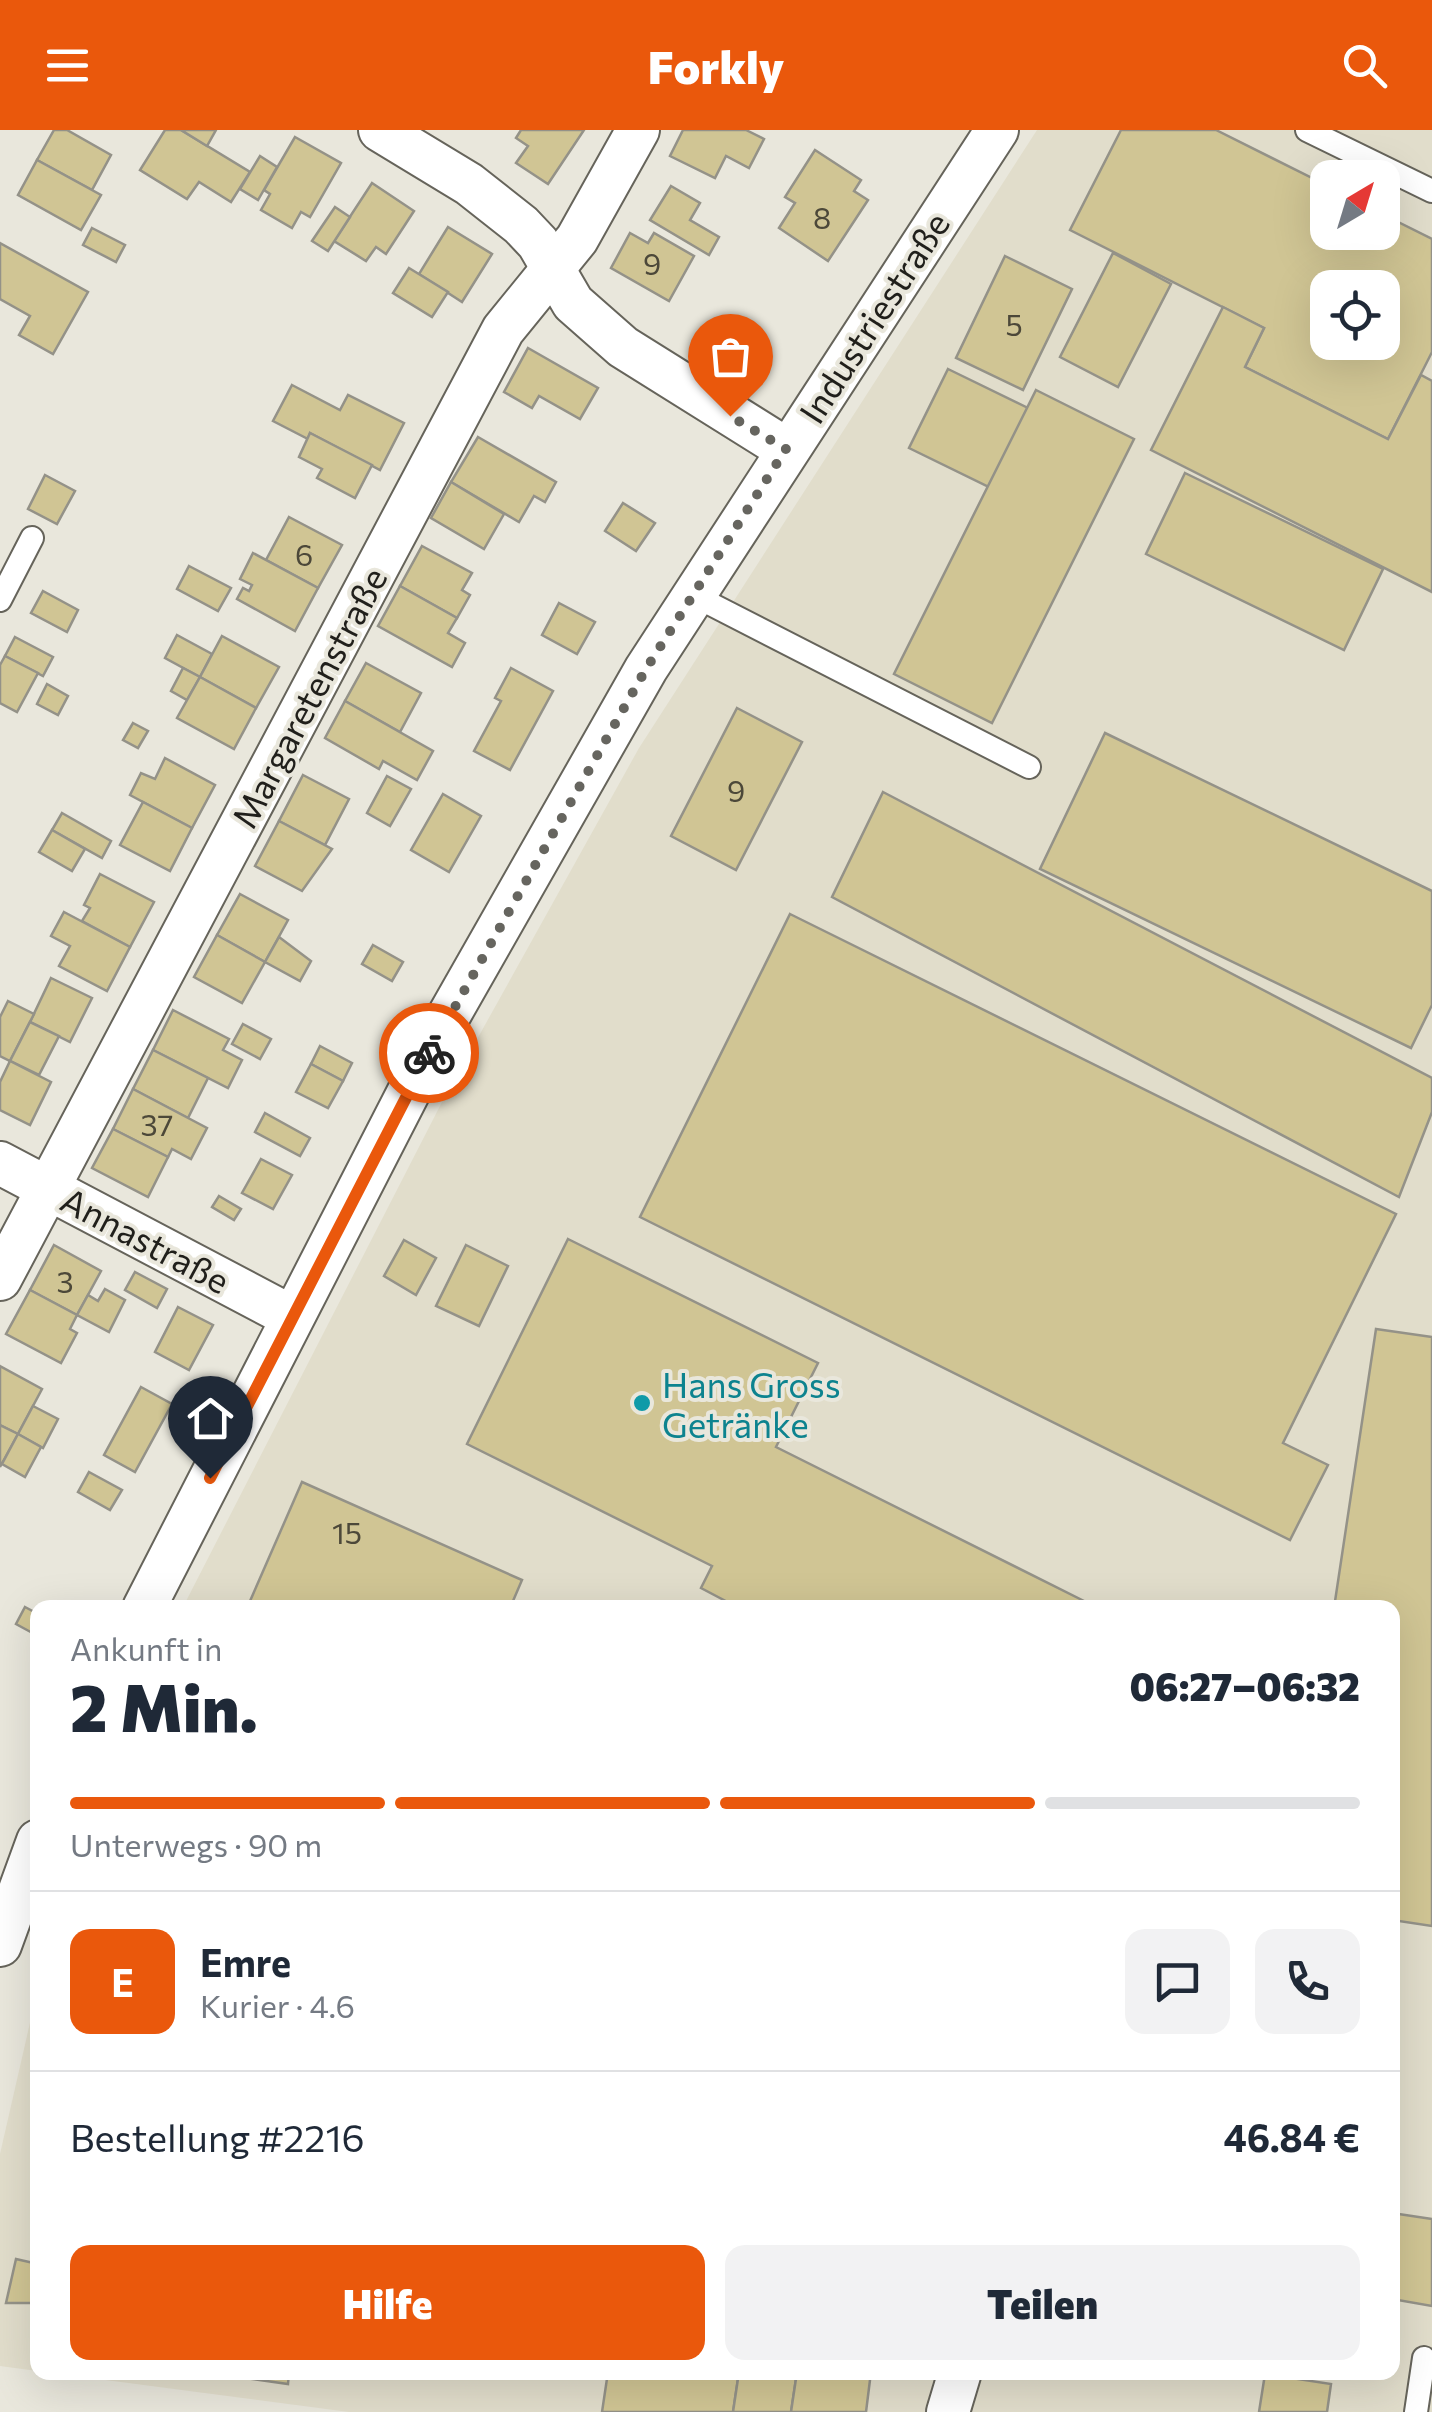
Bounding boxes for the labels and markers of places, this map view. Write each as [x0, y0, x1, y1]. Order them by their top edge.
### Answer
pin [688, 314, 773, 417]
place label: Hans Gross Getränke [662, 1362, 841, 1445]
pin [168, 1376, 253, 1479]
marker: Hans Gross Getränke [631, 1392, 653, 1414]

